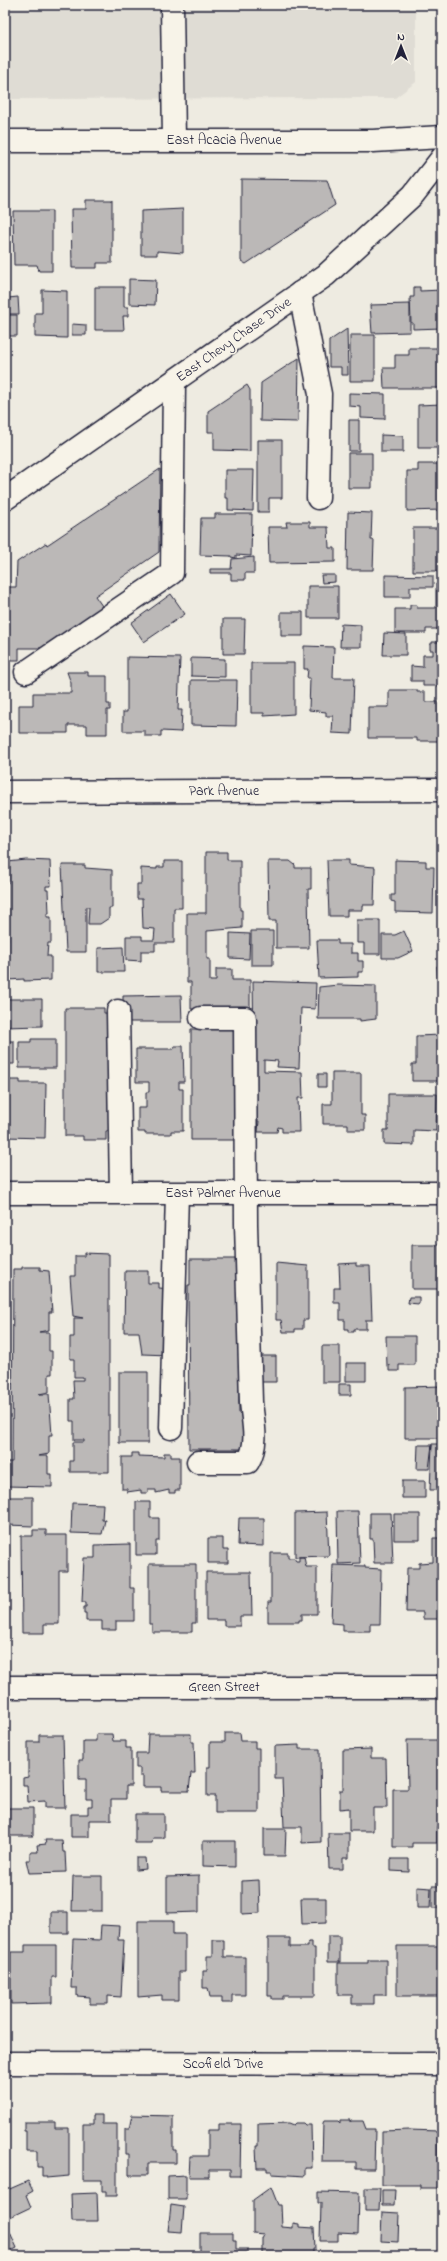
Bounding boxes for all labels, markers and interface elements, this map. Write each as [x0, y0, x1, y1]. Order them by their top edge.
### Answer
north arrow [381, 26, 421, 66]
text: N [397, 29, 405, 45]
street label: East Acacia Avenue [166, 130, 282, 151]
street label: East Chevy Chase Drive [172, 292, 297, 389]
street label: Park Avenue [189, 781, 260, 802]
street label: East Palmer Avenue [165, 1183, 281, 1204]
street label: Green Street [188, 1677, 260, 1698]
street label: Scofield Drive [183, 2054, 264, 2075]

